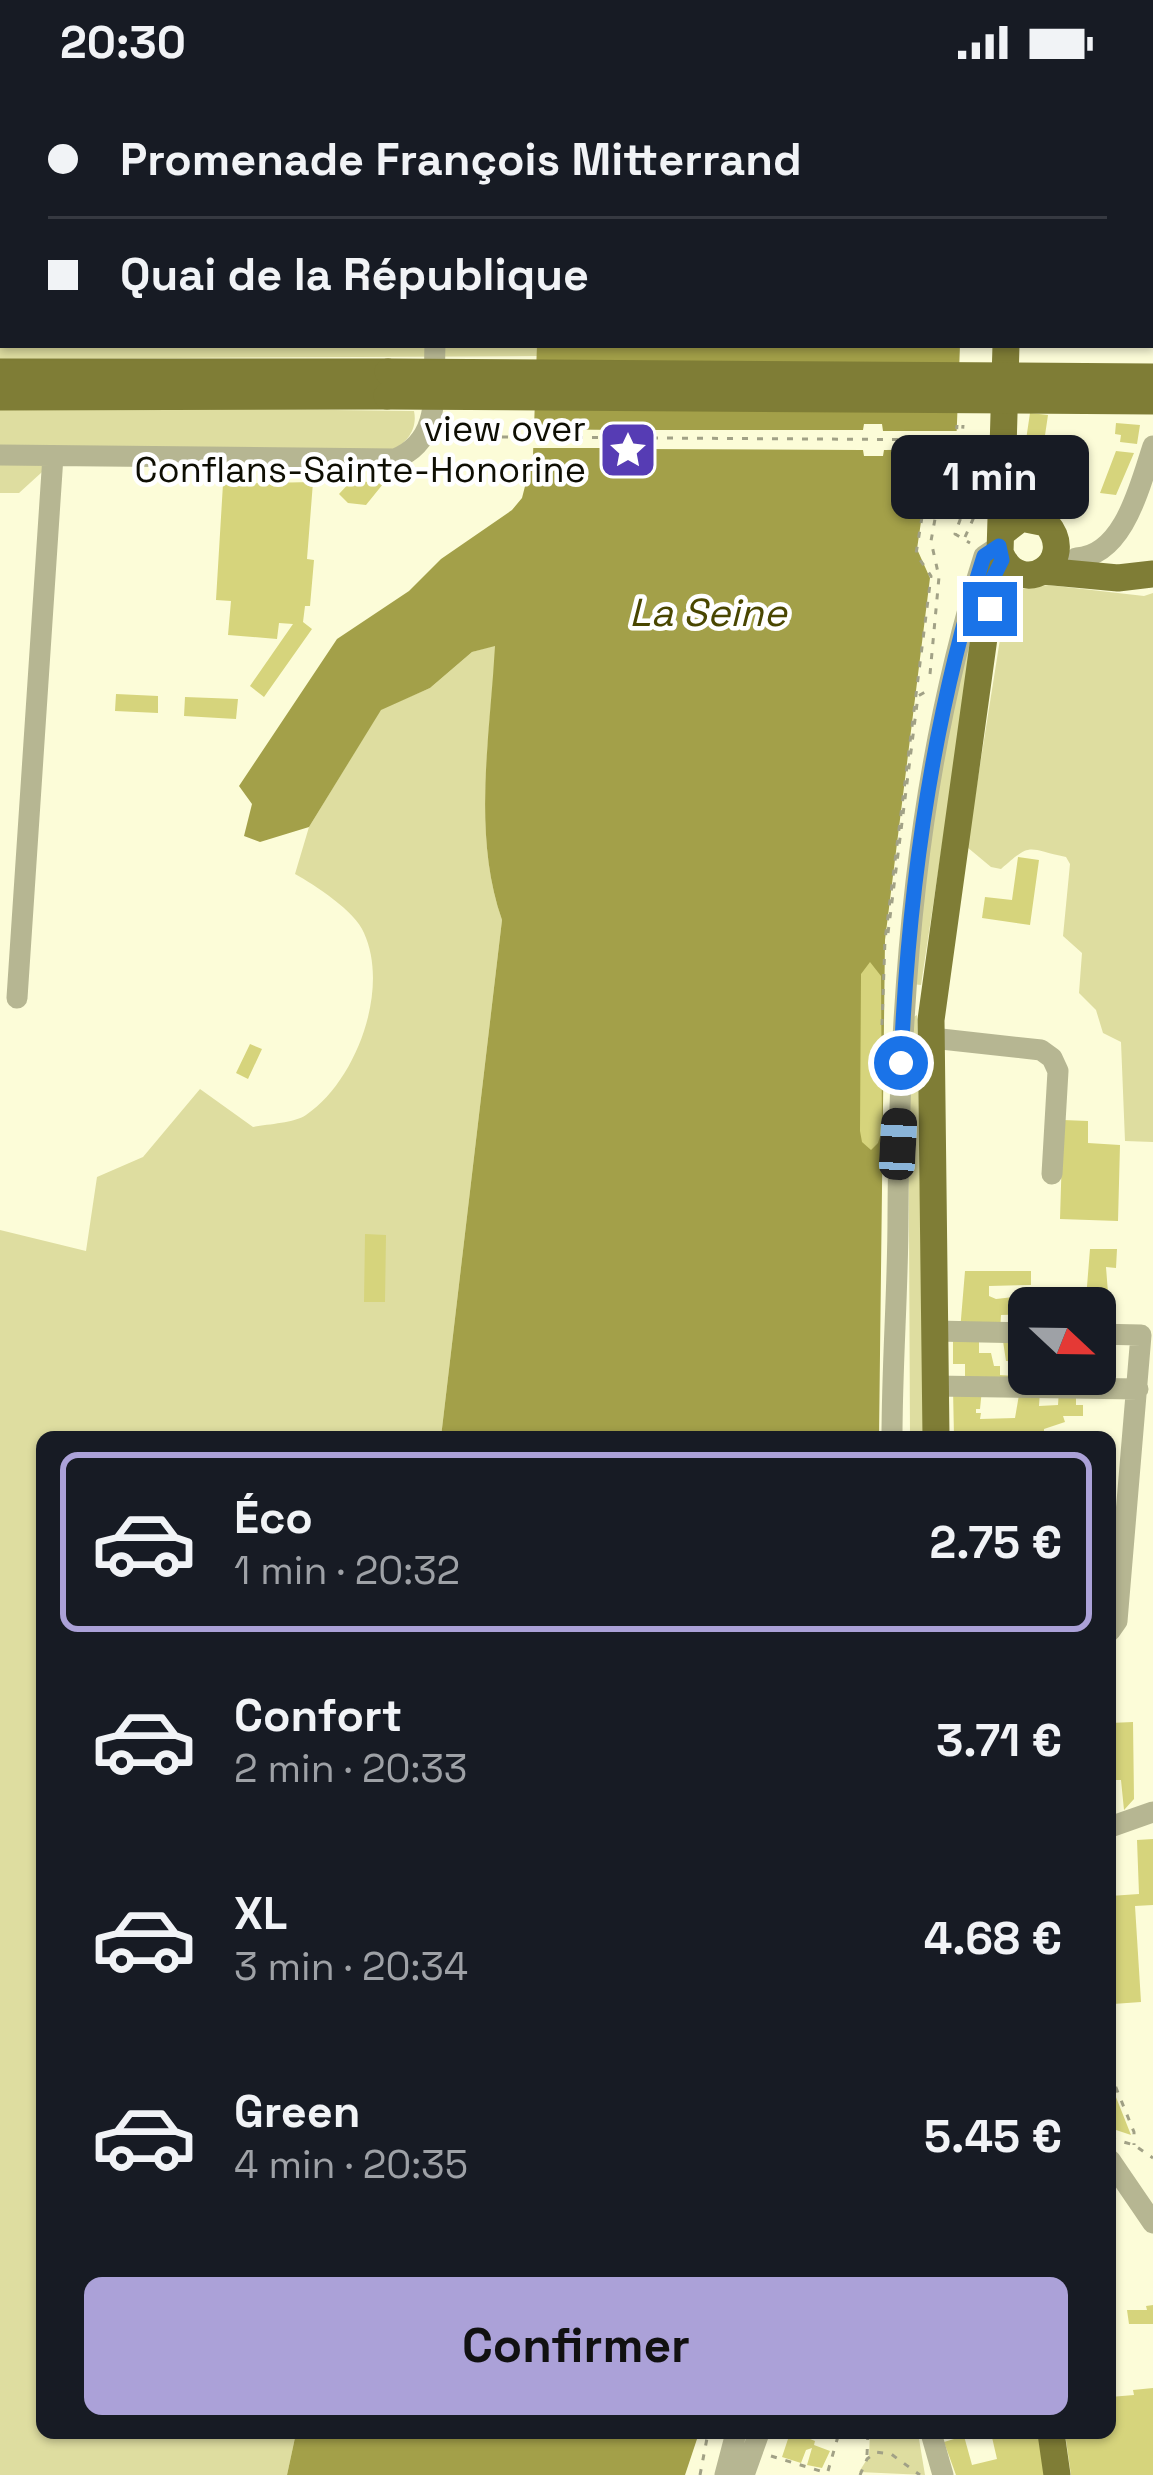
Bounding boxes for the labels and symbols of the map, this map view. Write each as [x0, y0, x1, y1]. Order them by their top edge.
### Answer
place label: view over Conflans-Sainte-Honorine [134, 406, 586, 493]
place icon: view over Conflans-Sainte-Honorine [597, 419, 659, 481]
callout: 1 min [891, 435, 1089, 519]
route end [963, 582, 1017, 636]
water label: La Seine [629, 588, 789, 637]
route start [874, 1036, 928, 1090]
car [878, 1107, 918, 1181]
north arrow [1008, 1287, 1116, 1395]

